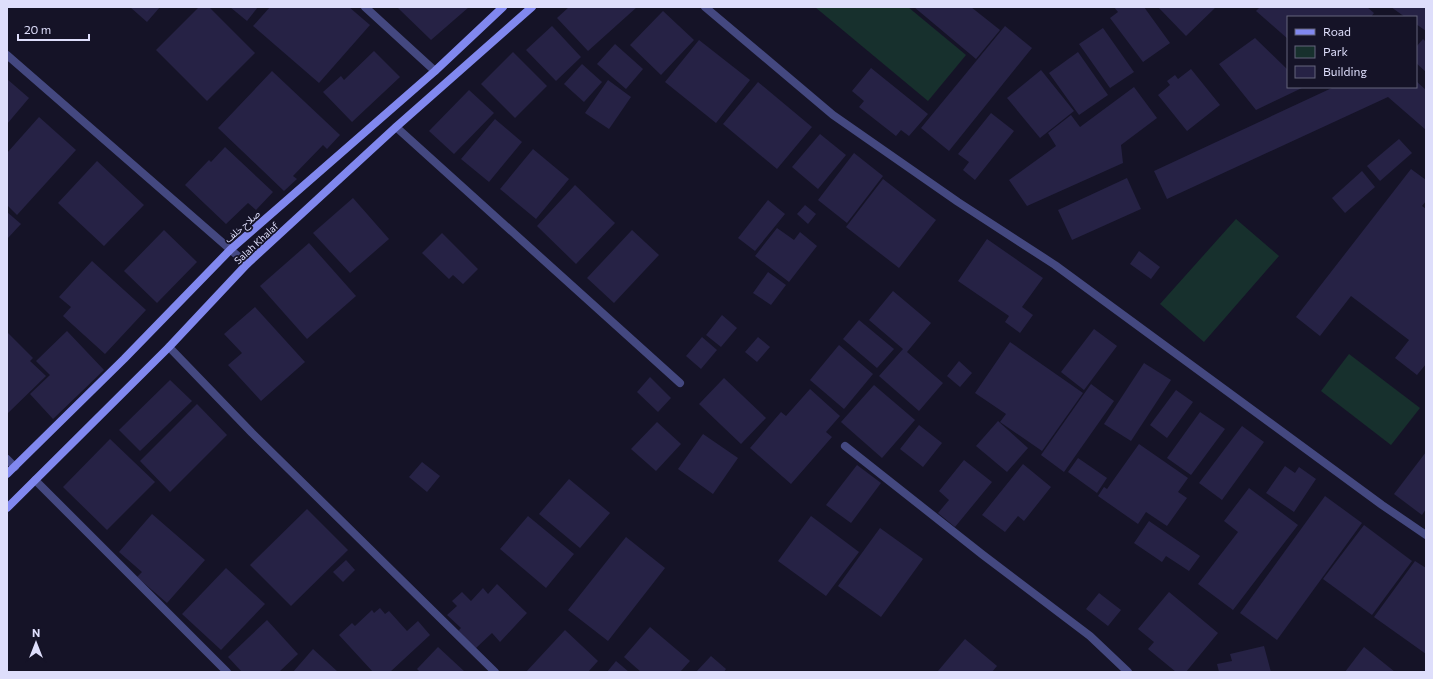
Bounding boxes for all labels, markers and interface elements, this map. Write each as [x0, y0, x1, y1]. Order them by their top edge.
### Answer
scale bar [18, 16, 89, 42]
legend [1287, 16, 1417, 88]
text: 20 m [24, 22, 51, 36]
text: Road [1323, 24, 1351, 38]
text: Park [1323, 44, 1349, 58]
text: Building [1323, 64, 1367, 78]
street label: صلاح خلف [222, 207, 264, 246]
street label: Salah Khalaf [231, 220, 281, 266]
north arrow [16, 623, 56, 663]
text: N [32, 626, 40, 639]

